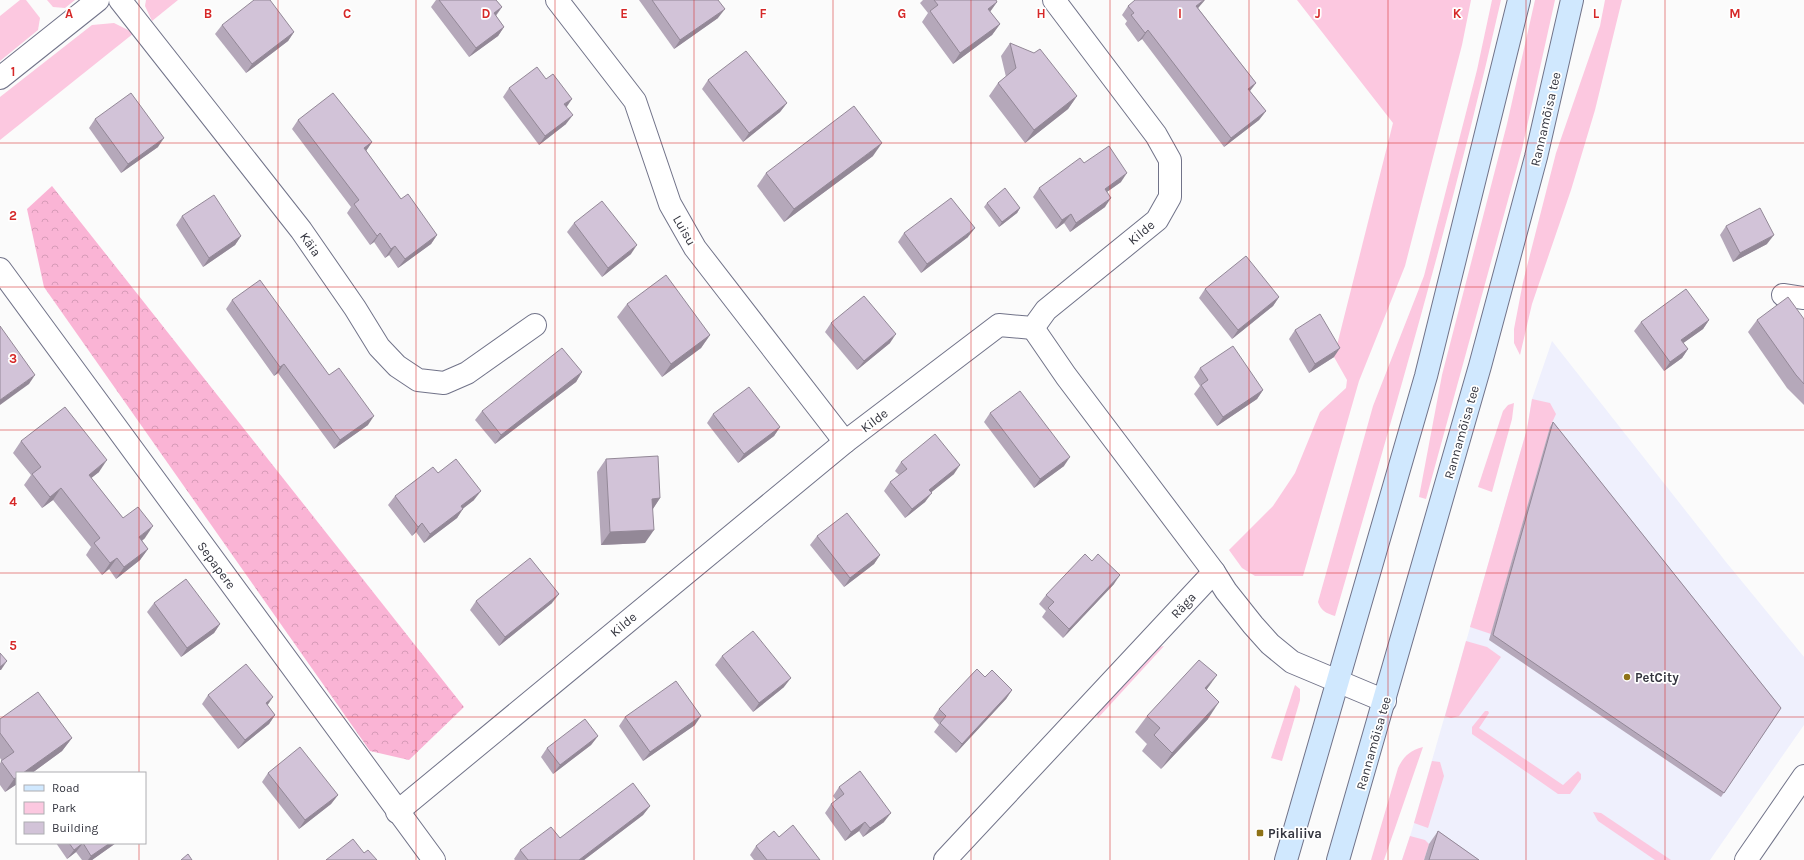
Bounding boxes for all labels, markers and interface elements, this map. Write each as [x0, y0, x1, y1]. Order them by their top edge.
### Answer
text: A [65, 6, 73, 21]
text: B [204, 6, 212, 21]
text: C [343, 6, 351, 21]
text: D [482, 6, 491, 21]
text: E [620, 6, 628, 21]
text: F [759, 6, 767, 21]
text: G [898, 6, 906, 21]
text: H [1036, 6, 1046, 21]
text: I [1178, 6, 1182, 21]
text: J [1315, 6, 1321, 21]
text: K [1453, 6, 1462, 21]
text: L [1593, 6, 1600, 21]
text: M [1729, 6, 1741, 21]
text: 1 [11, 64, 15, 79]
street label: Rannamõisa tee [1527, 70, 1564, 168]
text: 2 [9, 208, 17, 223]
street label: Luisu [670, 212, 699, 248]
street label: Kilde [1125, 217, 1158, 248]
street label: Käia [297, 229, 324, 259]
text: 3 [9, 351, 17, 366]
street label: Rannamõisa tee [1441, 383, 1482, 481]
street label: Kilde [858, 405, 891, 435]
text: 4 [9, 494, 17, 509]
street label: Sepapere [194, 539, 239, 592]
street label: Räga [1168, 589, 1199, 621]
street label: Kilde [607, 609, 640, 640]
text: 5 [9, 638, 17, 653]
place label: PetCity [1635, 670, 1679, 685]
marker: PetCity [1622, 672, 1632, 682]
street label: Rannamõisa tee [1353, 694, 1394, 792]
legend [16, 772, 146, 844]
text: Road [52, 781, 80, 795]
text: Park [52, 801, 77, 815]
text: Building [52, 821, 99, 835]
place label: Pikaliiva [1268, 826, 1322, 841]
marker: Pikaliiva [1255, 828, 1265, 838]

